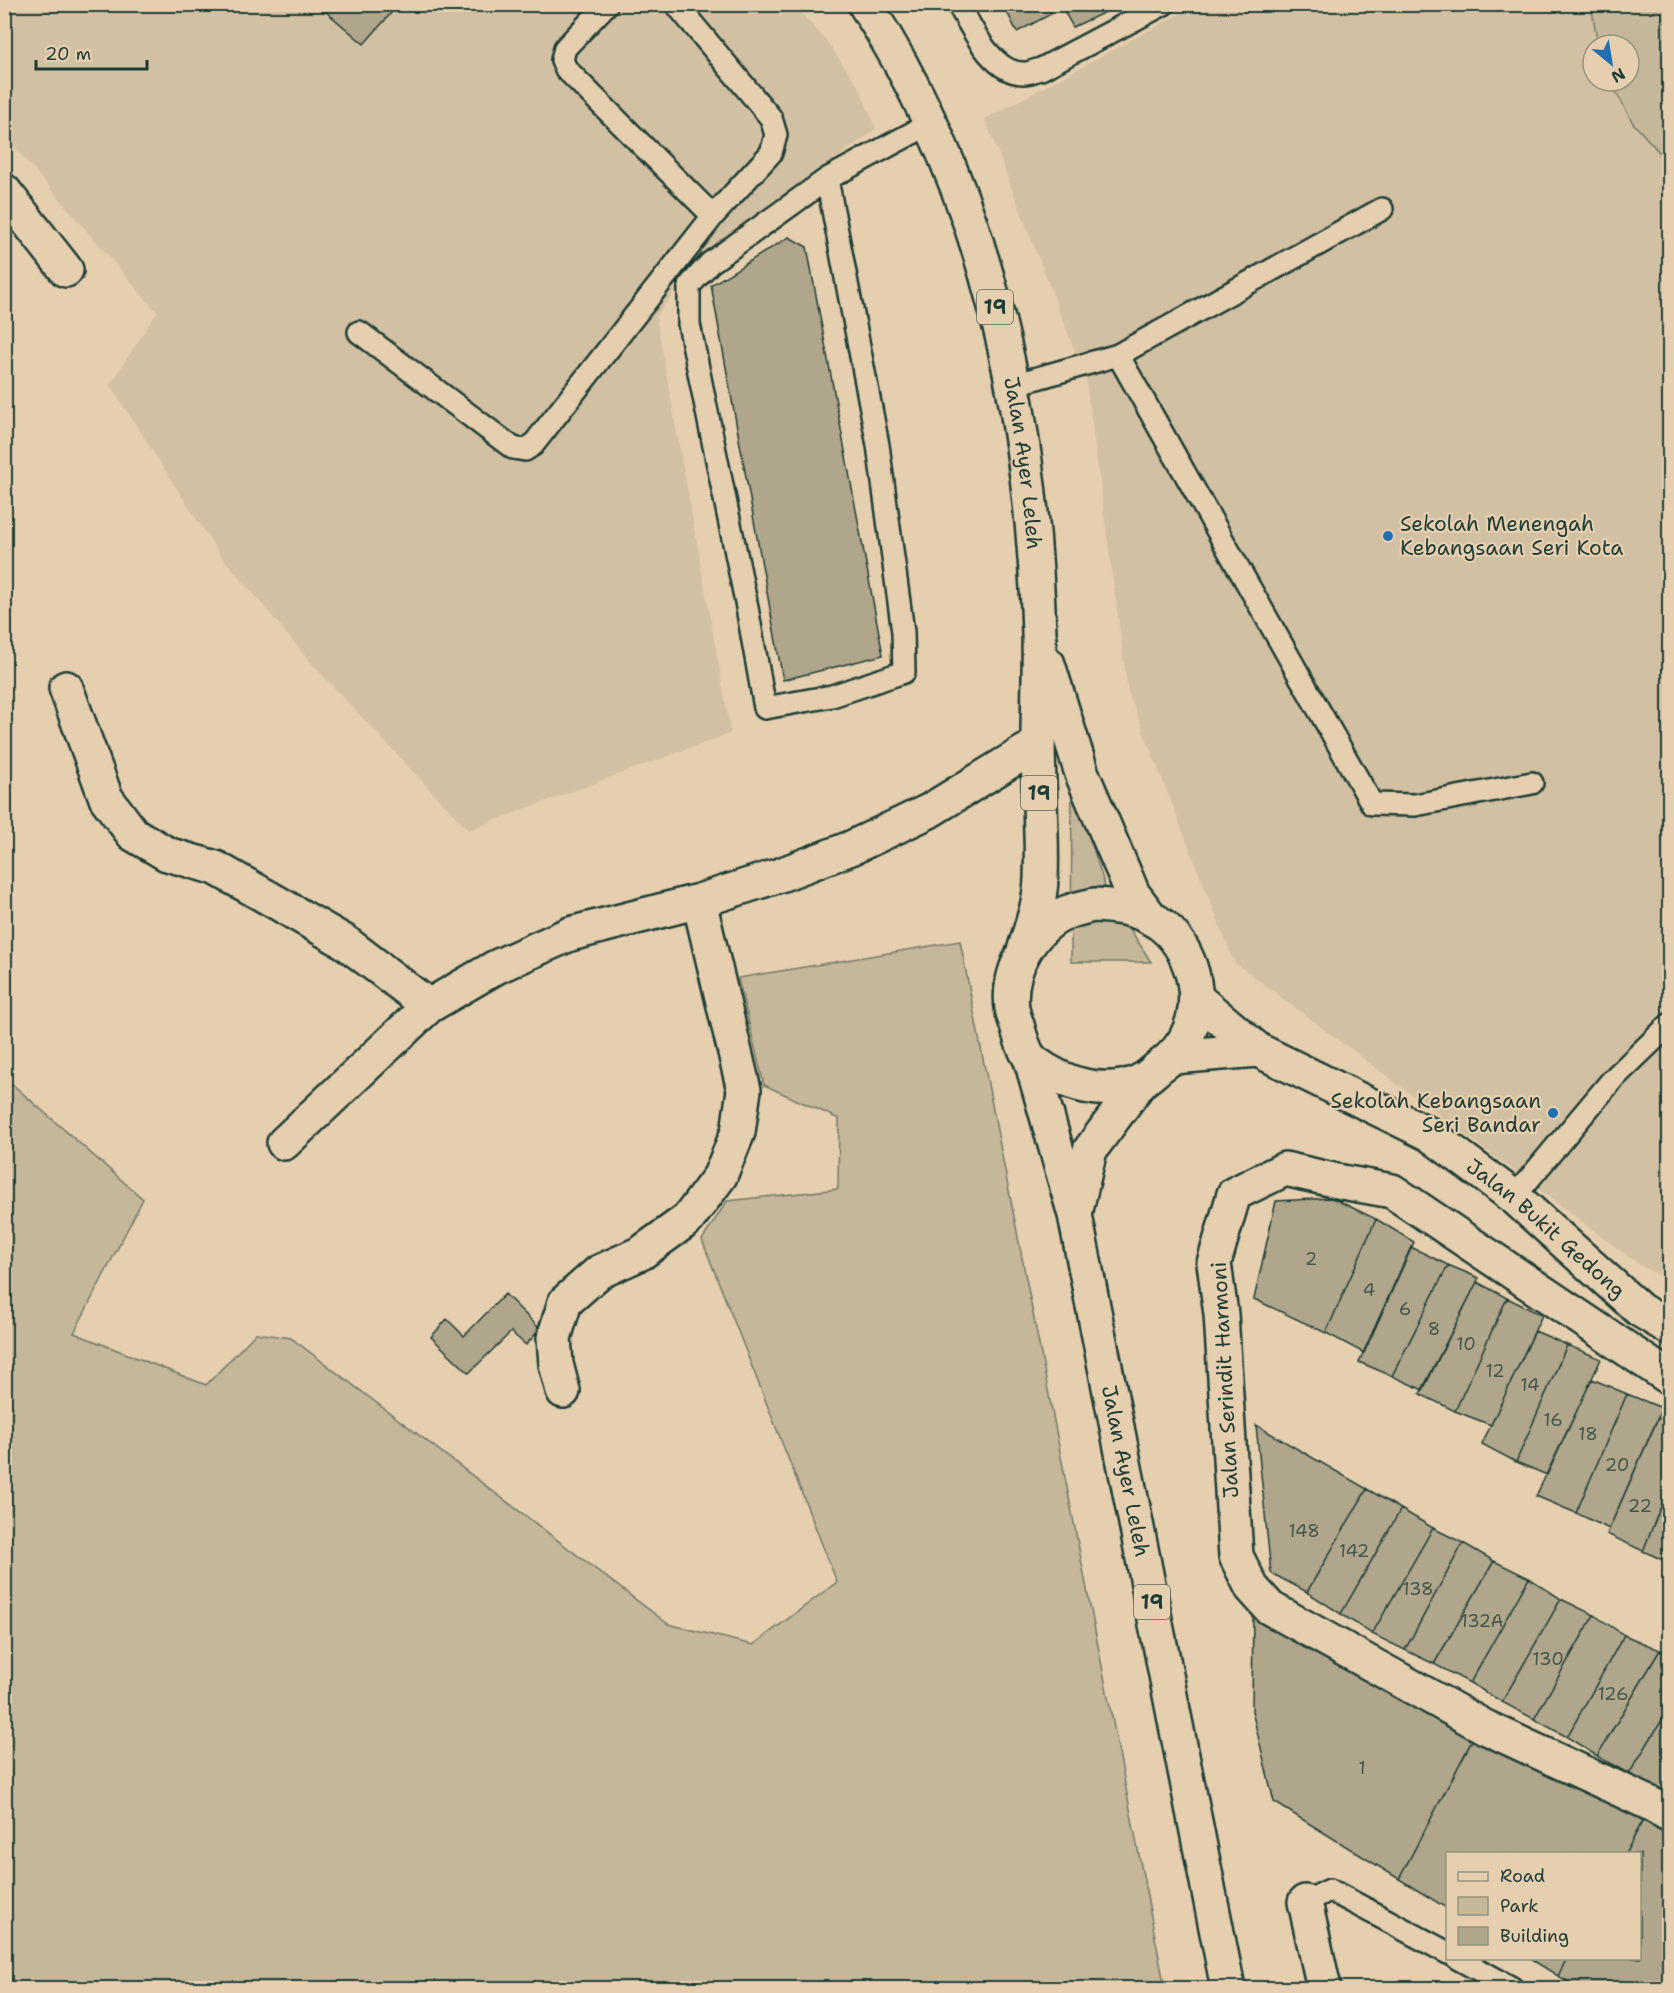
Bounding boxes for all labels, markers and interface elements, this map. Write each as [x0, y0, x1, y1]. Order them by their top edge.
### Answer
scale bar [36, 33, 147, 71]
north arrow [1581, 33, 1641, 93]
text: 20 m [45, 42, 91, 66]
text: N [1608, 63, 1629, 88]
road number: 19 [977, 290, 1013, 324]
street label: Jalan Ayer Leleh [997, 374, 1048, 551]
place label: Sekolah Menengah Kebangsaan Seri Kota [1400, 510, 1623, 562]
marker: Sekolah Menengah Kebangsaan Seri Kota [1381, 529, 1395, 543]
road number: 19 [1021, 776, 1057, 810]
place label: Sekolah Kebangsaan Seri Bandar [1330, 1087, 1541, 1139]
marker: Sekolah Kebangsaan Seri Bandar [1546, 1106, 1560, 1120]
street label: Jalan Bukit Gedong [1461, 1152, 1632, 1305]
house number: 2 [1305, 1247, 1317, 1271]
street label: Jalan Serindit Harmoni [1205, 1261, 1245, 1499]
house number: 4 [1363, 1278, 1375, 1302]
house number: 6 [1399, 1297, 1411, 1321]
house number: 8 [1428, 1317, 1440, 1341]
house number: 10 [1456, 1332, 1476, 1356]
house number: 12 [1485, 1359, 1505, 1383]
house number: 14 [1520, 1373, 1540, 1397]
street label: Jalan Ayer Leleh [1095, 1383, 1156, 1559]
house number: 16 [1543, 1408, 1563, 1432]
house number: 18 [1578, 1422, 1598, 1446]
house number: 20 [1605, 1453, 1629, 1477]
house number: 22 [1628, 1494, 1652, 1518]
house number: 148 [1288, 1519, 1320, 1543]
house number: 142 [1339, 1539, 1369, 1563]
house number: 138 [1402, 1577, 1434, 1601]
road number: 19 [1134, 1585, 1170, 1619]
house number: 132A [1461, 1609, 1503, 1633]
house number: 130 [1532, 1647, 1564, 1671]
house number: 126 [1597, 1682, 1629, 1706]
house number: 1 [1358, 1756, 1366, 1780]
legend [1446, 1852, 1641, 1960]
text: Road [1500, 1864, 1545, 1888]
text: Park [1500, 1894, 1539, 1918]
text: Building [1500, 1924, 1569, 1948]

